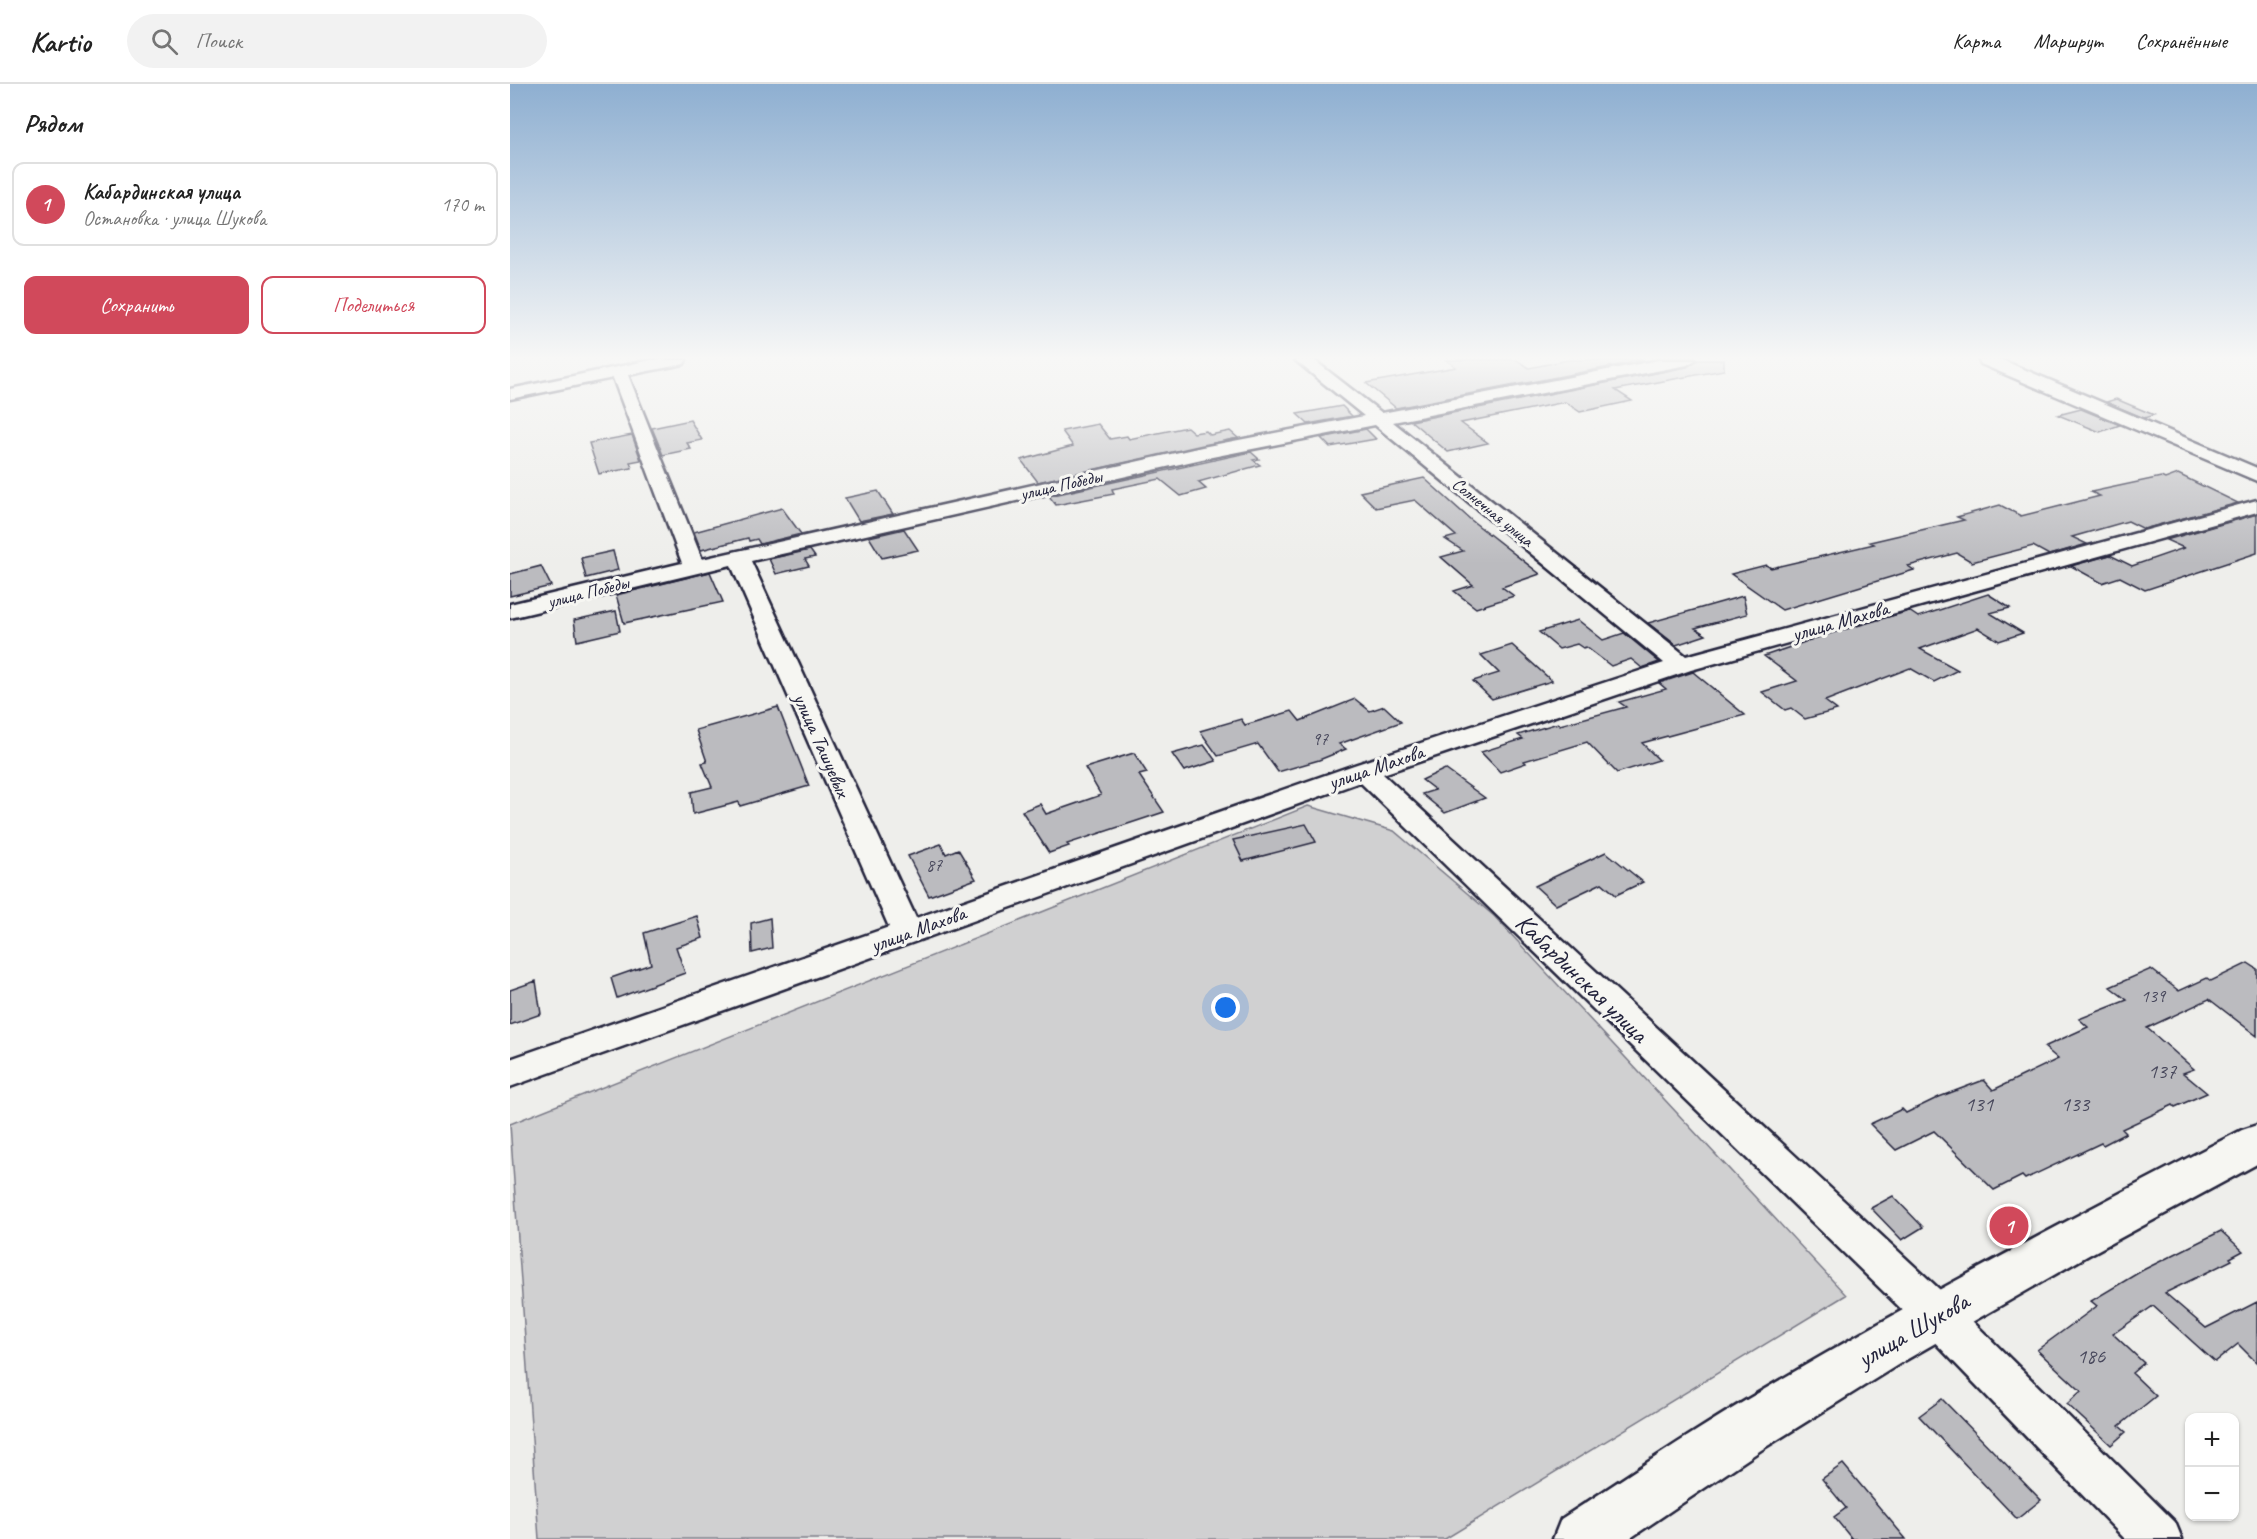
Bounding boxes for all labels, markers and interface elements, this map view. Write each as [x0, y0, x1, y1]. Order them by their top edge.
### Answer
search box [127, 14, 547, 68]
text: Kartio [30, 24, 91, 59]
icon: search [148, 25, 181, 58]
text: Поиск [196, 27, 242, 55]
text: Карта [1952, 28, 2001, 54]
text: Маршрут [2034, 28, 2103, 54]
text: Сохранённые [2136, 28, 2227, 54]
text: Рядом [24, 107, 82, 140]
text: Кабардинская улица [83, 178, 240, 206]
text: 1 [41, 192, 50, 217]
text: 170 m [441, 192, 484, 217]
text: Остановка · улица Шукова [83, 206, 266, 231]
button: Сохранить [24, 276, 249, 334]
button: Поделиться [261, 276, 486, 334]
street label: улица Победы [1017, 465, 1105, 505]
street label: Солнечная улица [1448, 473, 1539, 552]
street label: улица Победы [544, 571, 632, 613]
street label: улица Махова [1787, 594, 1894, 648]
street label: улица Ташуевых [787, 687, 857, 803]
house number: 97 [1312, 728, 1329, 750]
street label: улица Махова [1323, 738, 1429, 796]
house number: 87 [926, 854, 943, 876]
street label: улица Махова [865, 899, 971, 959]
street label: Кабардинская улица [1509, 906, 1657, 1051]
house number: 139 [2141, 985, 2167, 1007]
your location [1211, 993, 1240, 1022]
house number: 137 [2148, 1058, 2178, 1084]
house number: 131 [1965, 1091, 1995, 1117]
house number: 133 [2061, 1091, 2091, 1117]
pin: 1 [1990, 1204, 2028, 1248]
street label: улица Шукова [1850, 1284, 1977, 1376]
house number: 186 [2077, 1343, 2106, 1369]
map controls [2185, 1413, 2239, 1521]
button: + [2185, 1413, 2239, 1467]
button: − [2185, 1467, 2239, 1521]

